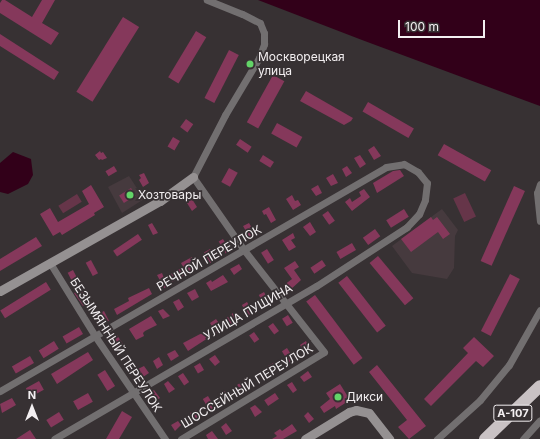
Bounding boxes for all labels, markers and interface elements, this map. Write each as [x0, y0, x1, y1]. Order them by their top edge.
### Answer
scale bar [400, 12, 487, 38]
text: 100 m [405, 19, 439, 34]
place label: Москворецкая улица [258, 50, 345, 78]
marker: Москворецкая улица [245, 59, 255, 69]
place label: Хозтовары [138, 188, 201, 202]
marker: Хозтовары [125, 190, 135, 200]
street label: РЕЧНОЙ ПЕРЕУЛОК [154, 222, 264, 294]
street label: БЕЗЫМЯННЫЙ ПЕРЕУЛОК [67, 275, 165, 415]
street label: УЛИЦА ПУЩИНА [201, 281, 295, 343]
street label: ШОССЕЙНЫЙ ПЕРЕУЛОК [179, 341, 315, 431]
north arrow [12, 387, 52, 427]
text: N [28, 388, 36, 402]
place label: Дикси [346, 390, 383, 404]
marker: Дикси [333, 392, 343, 402]
road number: А-107 [493, 404, 533, 422]

